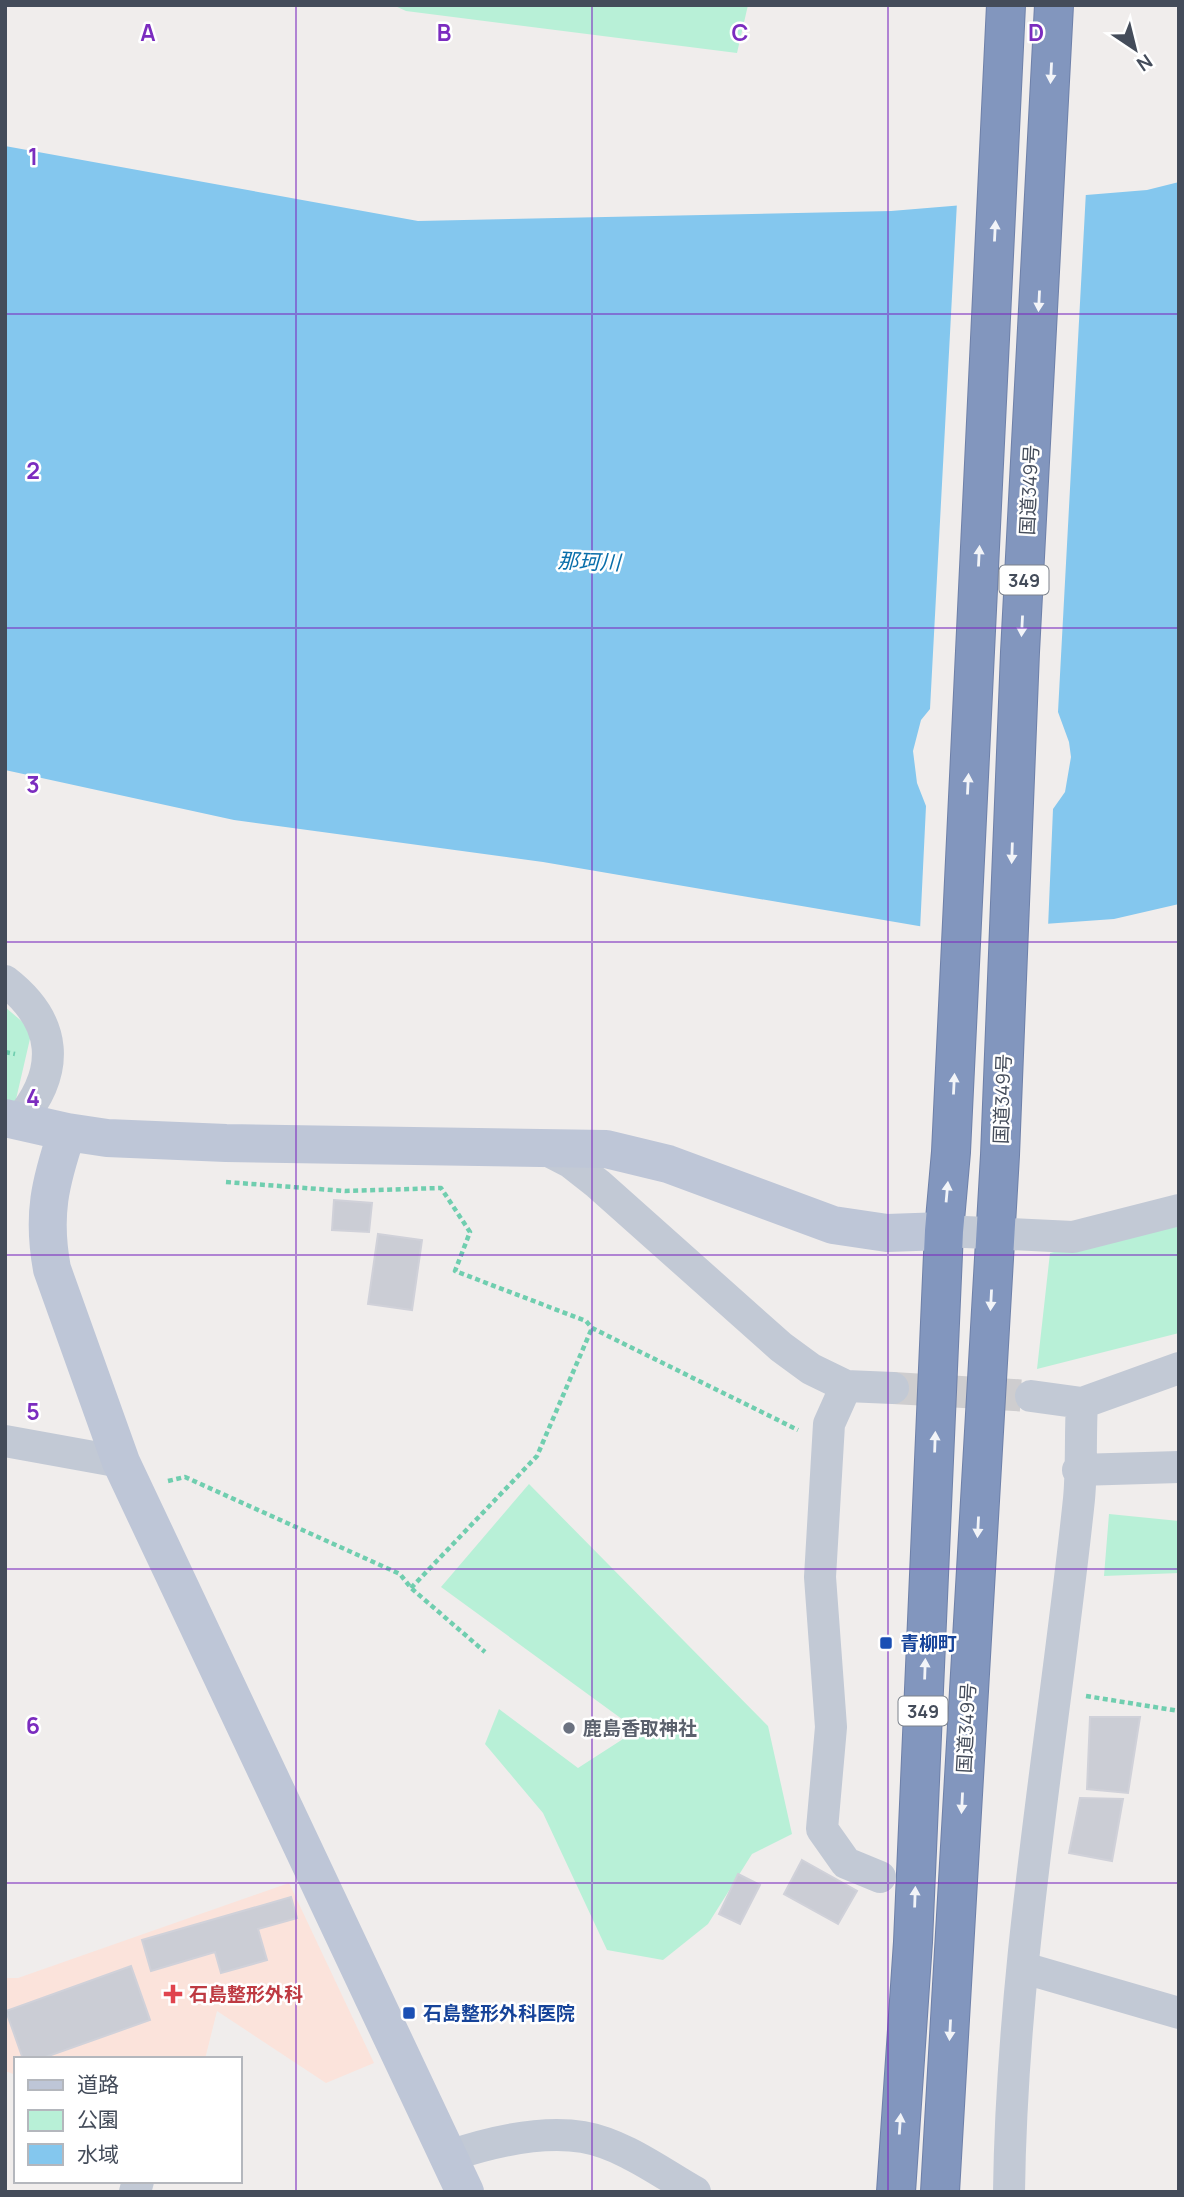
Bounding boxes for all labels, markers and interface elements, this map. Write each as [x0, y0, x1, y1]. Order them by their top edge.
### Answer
north arrow [1100, 14, 1170, 84]
text: A [140, 16, 156, 48]
text: B [437, 16, 451, 48]
text: C [732, 16, 749, 48]
text: D [1028, 16, 1044, 48]
text: N [1132, 48, 1158, 77]
one-way arrow [1045, 63, 1056, 85]
text: 1 [28, 140, 38, 172]
one-way arrow [989, 220, 1000, 242]
one-way arrow [1033, 290, 1044, 312]
street label: 国道349号 [1014, 444, 1044, 536]
text: 2 [26, 454, 40, 486]
one-way arrow [974, 545, 985, 567]
water label: 那珂川 [557, 546, 623, 576]
road number: 349 [1000, 566, 1048, 594]
one-way arrow [1016, 615, 1027, 637]
text: 3 [26, 768, 40, 800]
one-way arrow [963, 772, 974, 794]
one-way arrow [1006, 842, 1017, 864]
street label: 国道349号 [987, 1053, 1017, 1145]
one-way arrow [948, 1073, 959, 1095]
text: 4 [26, 1081, 40, 1113]
one-way arrow [942, 1180, 953, 1202]
one-way arrow [985, 1289, 996, 1311]
text: 5 [26, 1395, 40, 1427]
one-way arrow [929, 1431, 940, 1453]
one-way arrow [972, 1516, 983, 1538]
place label: 青柳町 [900, 1630, 957, 1656]
marker: 青柳町 [878, 1635, 894, 1651]
one-way arrow [920, 1658, 931, 1680]
street label: 国道349号 [951, 1682, 981, 1774]
road number: 349 [898, 1696, 948, 1726]
text: 6 [26, 1709, 40, 1741]
place label: 鹿島香取神社 [583, 1715, 697, 1741]
marker: 鹿島香取神社 [561, 1720, 577, 1736]
one-way arrow [956, 1792, 967, 1814]
one-way arrow [910, 1885, 921, 1907]
place label: 石島整形外科 [189, 1981, 303, 2007]
marker: 石島整形外科 [163, 1984, 183, 2004]
place label: 石島整形外科医院 [423, 2000, 575, 2026]
marker: 石島整形外科医院 [401, 2005, 417, 2021]
one-way arrow [944, 2019, 955, 2041]
legend [14, 2057, 242, 2183]
text: 道路 [77, 2070, 119, 2098]
text: 公園 [77, 2105, 119, 2133]
one-way arrow [895, 2112, 906, 2134]
text: 水域 [77, 2140, 119, 2168]

